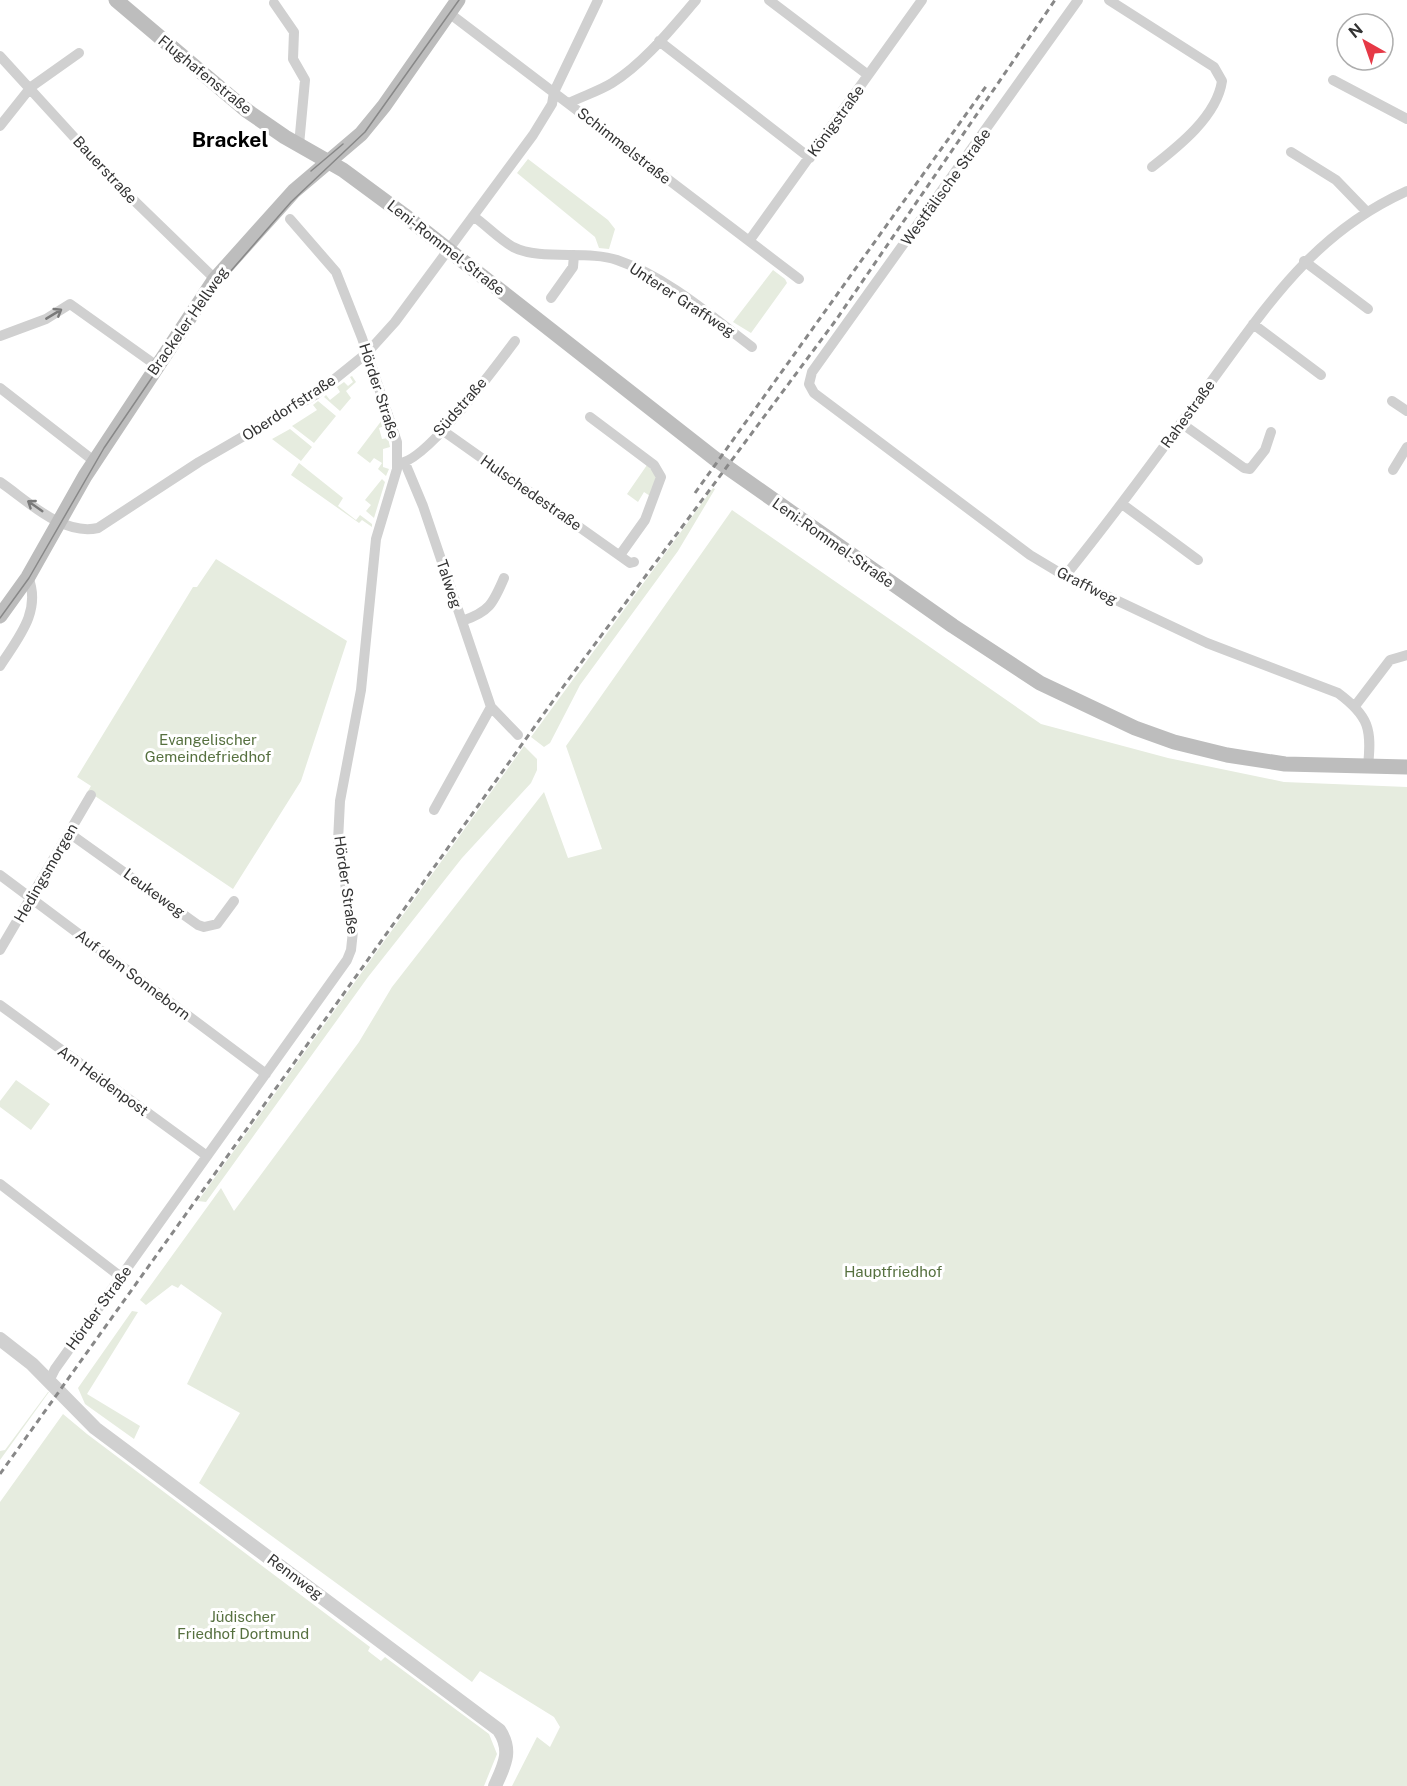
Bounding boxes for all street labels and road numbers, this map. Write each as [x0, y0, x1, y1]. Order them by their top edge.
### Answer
street label: Flughafenstraße [155, 32, 255, 118]
street label: Königstraße [804, 82, 867, 160]
street label: Schimmelstraße [574, 104, 674, 187]
street label: Westfälische Straße [897, 125, 994, 248]
street label: Bauerstraße [70, 132, 141, 207]
street label: Leni-Rommel-Straße [384, 197, 508, 299]
street label: Unterer Graffweg [626, 259, 738, 340]
street label: Brackeler Hellweg [144, 263, 231, 378]
street label: Hörder Straße [356, 341, 403, 441]
street label: Oberdorfstraße [239, 371, 339, 444]
street label: Südstraße [430, 374, 490, 439]
street label: Rahestraße [1157, 376, 1218, 451]
street label: Hulschedestraße [478, 451, 585, 534]
street label: Leni-Rommel-Straße [769, 494, 897, 591]
street label: Talweg [433, 557, 466, 610]
street label: Graffweg [1054, 563, 1120, 608]
street label: Hedingsmorgen [10, 820, 81, 925]
street label: Hörder Straße [331, 835, 362, 935]
street label: Leukeweg [120, 865, 188, 920]
street label: Auf dem Sonneborn [73, 926, 194, 1023]
street label: Am Heidenpost [55, 1042, 152, 1119]
street label: Hörder Straße [63, 1263, 135, 1353]
street label: Rennweg [264, 1550, 326, 1603]

